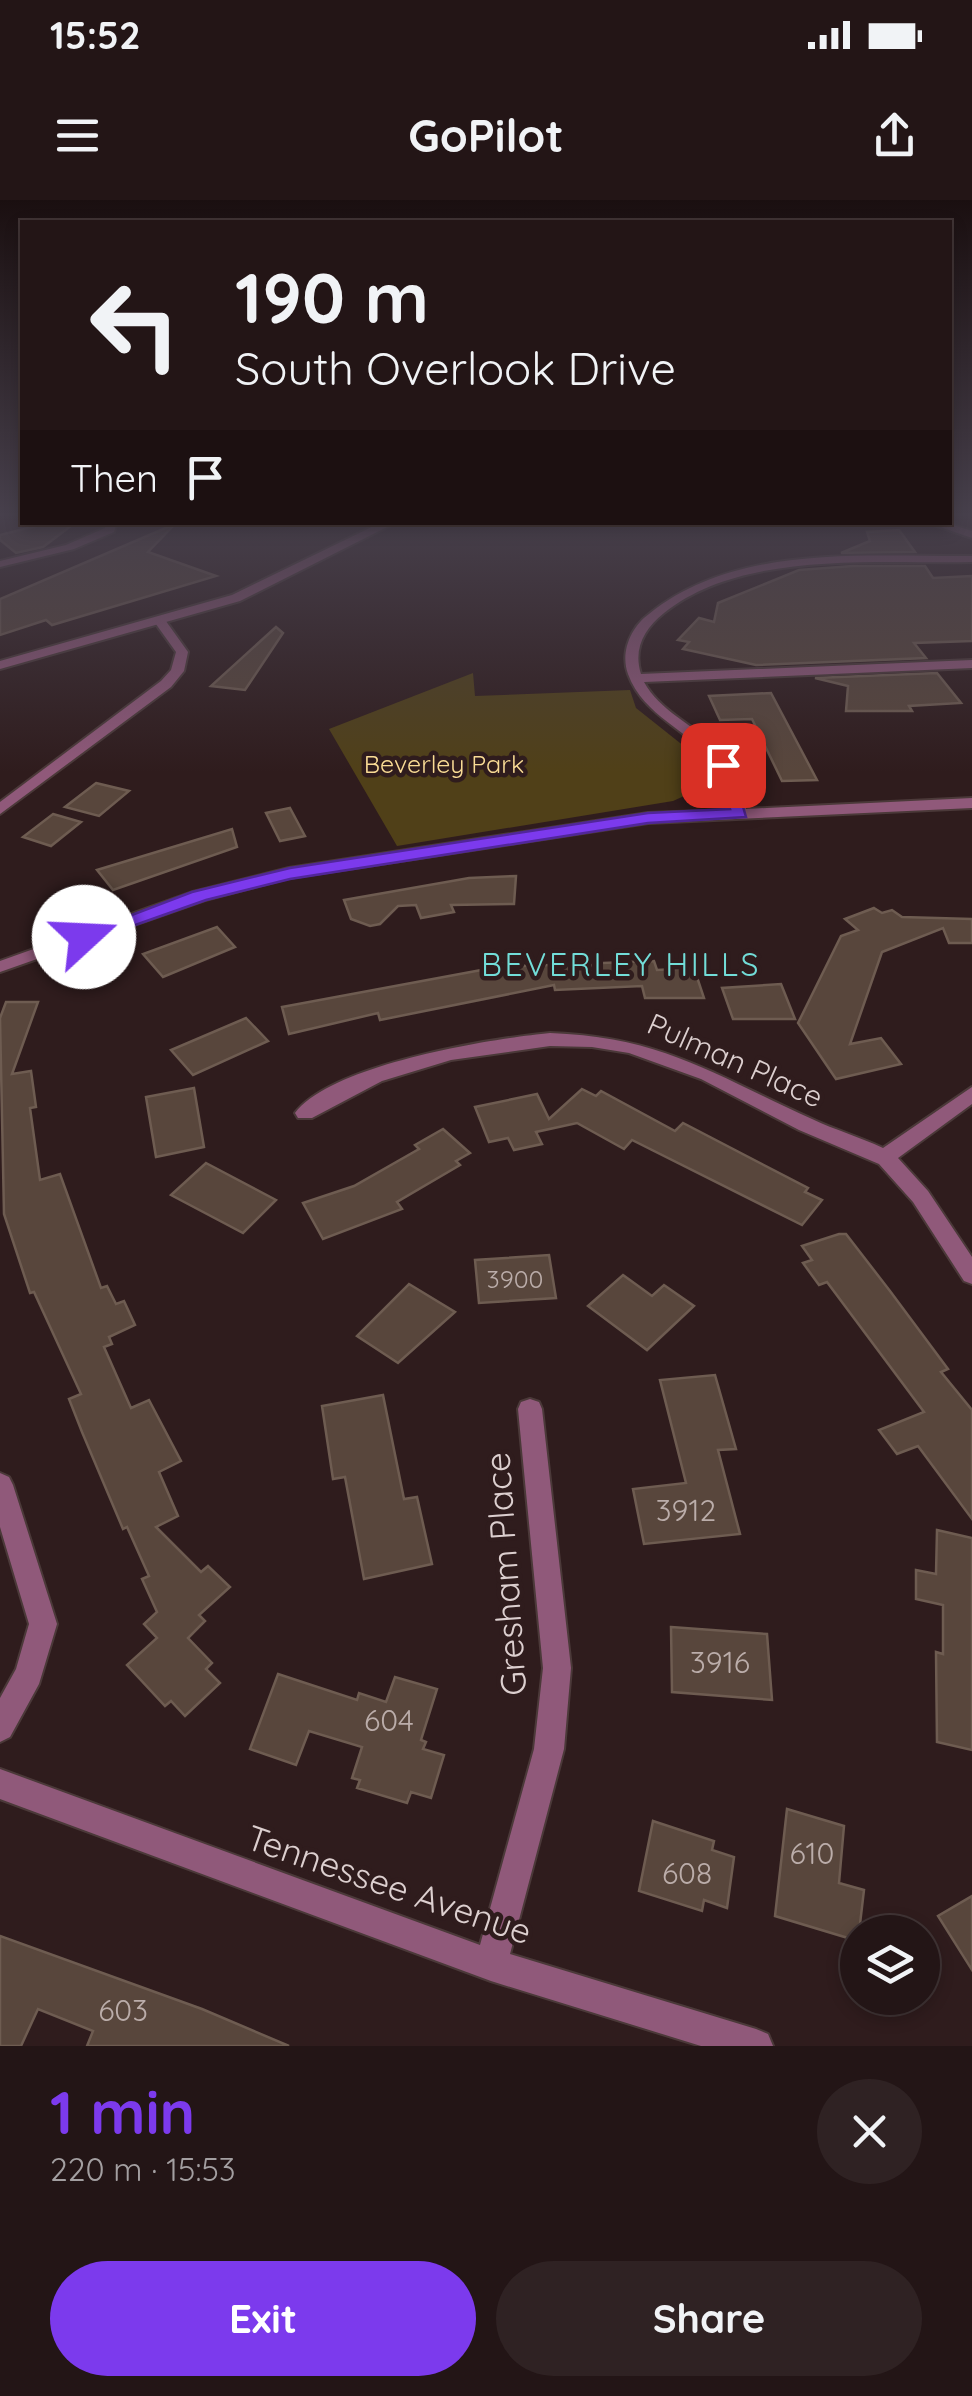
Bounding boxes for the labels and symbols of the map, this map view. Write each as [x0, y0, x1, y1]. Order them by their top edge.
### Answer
pin [681, 723, 766, 808]
park label: Beverley Park [364, 748, 524, 779]
position arrow [32, 885, 136, 989]
district label: BEVERLEY HILLS [481, 944, 761, 984]
street label: Pulman Place [642, 1004, 829, 1116]
house number: 3900 [487, 1263, 543, 1294]
street label: Gresham Place [475, 1451, 535, 1697]
house number: 3912 [656, 1491, 716, 1529]
house number: 3916 [690, 1643, 750, 1681]
house number: 604 [364, 1701, 414, 1739]
street label: Tennessee Avenue [241, 1815, 538, 1953]
house number: 610 [790, 1834, 834, 1872]
house number: 608 [662, 1854, 712, 1892]
house number: 603 [98, 1991, 148, 2029]

